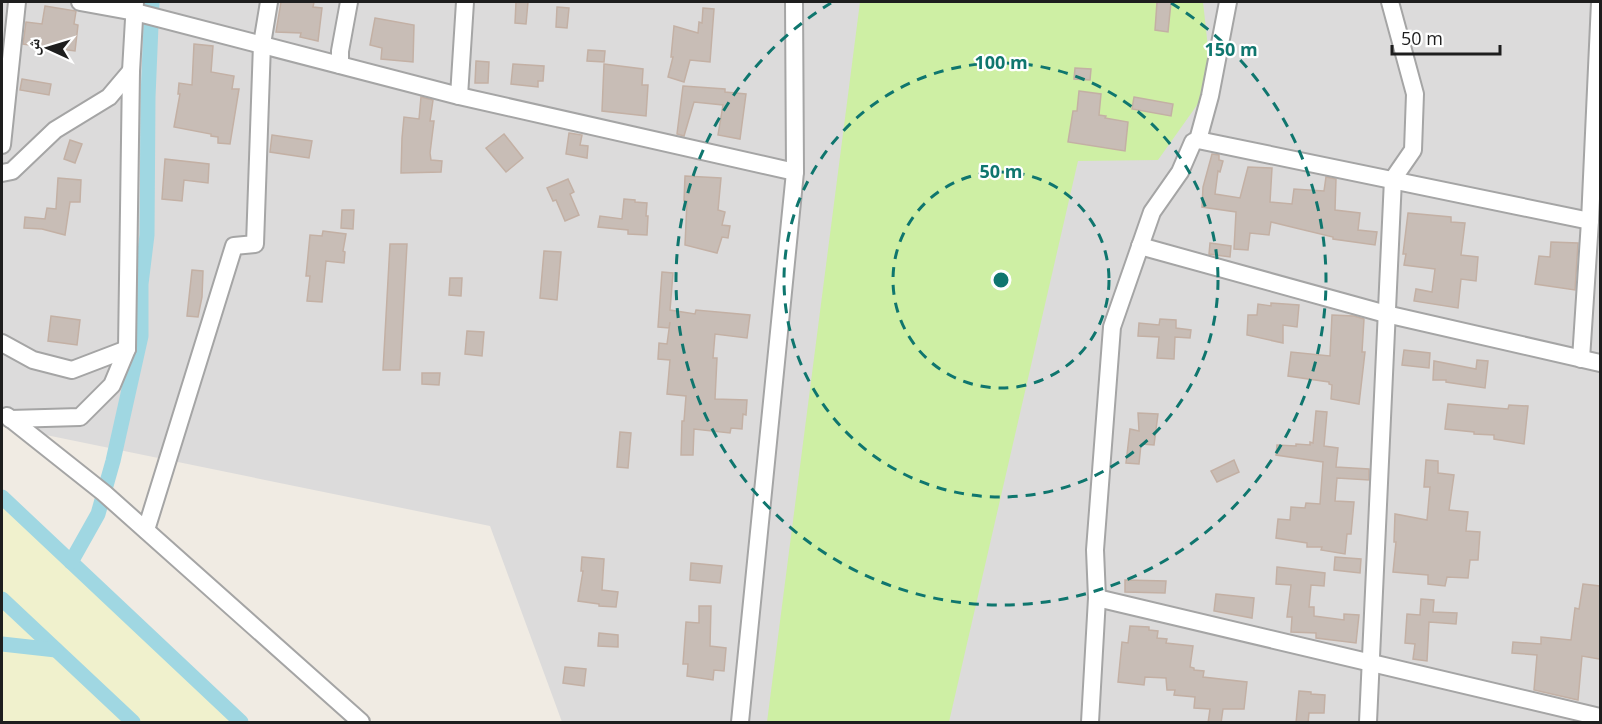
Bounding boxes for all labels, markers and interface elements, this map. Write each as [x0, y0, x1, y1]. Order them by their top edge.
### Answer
north arrow [18, 18, 78, 78]
scale bar [1392, 18, 1500, 56]
text: 50 m [1401, 26, 1443, 50]
text: 150 m [1204, 37, 1258, 61]
text: ش [21, 38, 45, 56]
text: 100 m [974, 50, 1028, 74]
text: 50 m [980, 159, 1022, 183]
centre of rings [991, 270, 1011, 290]

